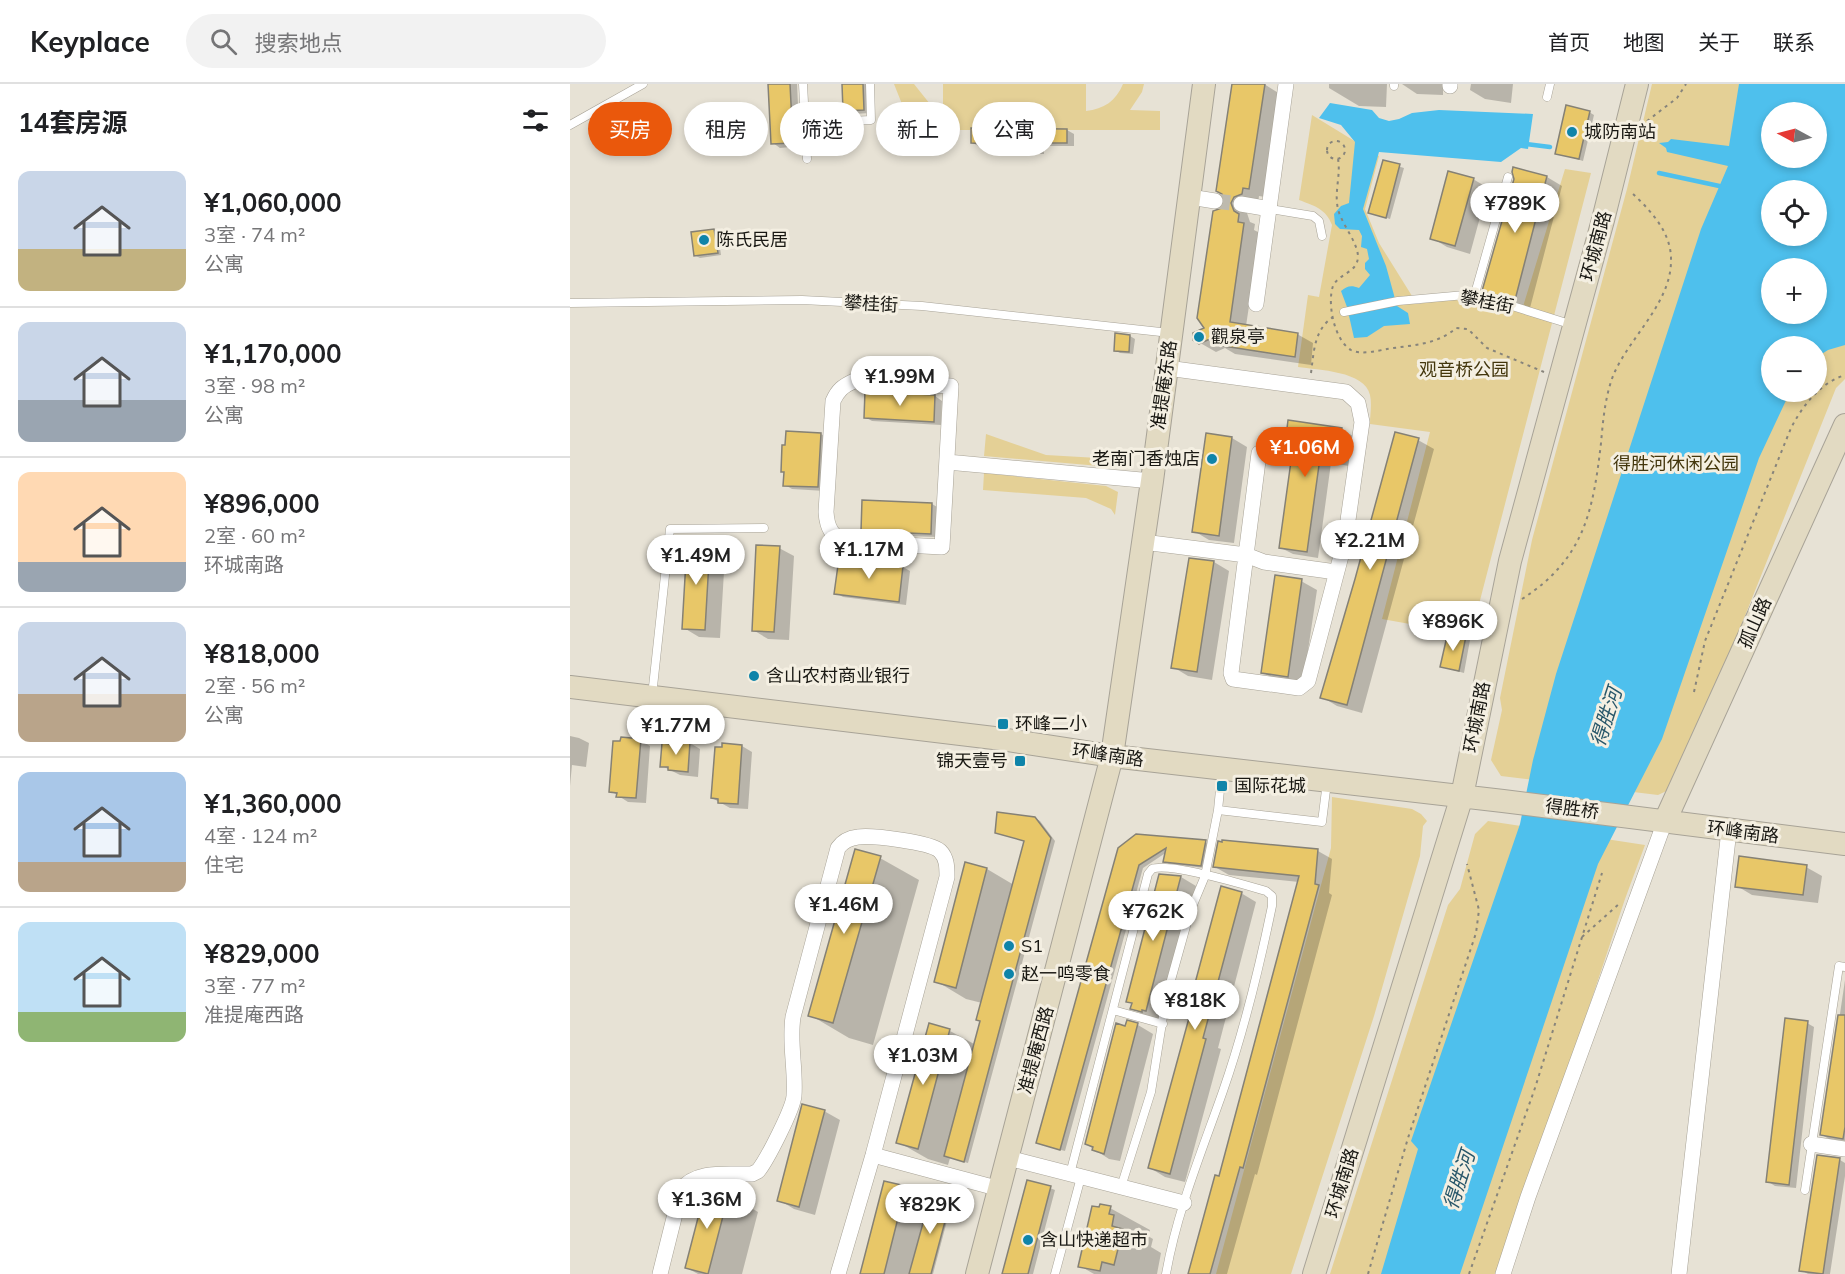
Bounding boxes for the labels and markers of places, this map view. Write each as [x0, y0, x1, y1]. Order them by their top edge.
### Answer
place label: 城防南站 [1584, 120, 1656, 143]
marker: 城防南站 [1565, 125, 1579, 139]
pin: ¥789K [1473, 183, 1557, 234]
place label: 陈氏民居 [716, 228, 788, 251]
marker: 陈氏民居 [697, 233, 711, 247]
place label: 觀泉亭 [1211, 325, 1265, 348]
marker: 觀泉亭 [1192, 330, 1206, 344]
pin: ¥1.99M [851, 356, 949, 407]
pin: ¥1.06M [1256, 427, 1354, 478]
place label: 老南门香烛店 [1092, 447, 1200, 470]
marker: 老南门香烛店 [1205, 452, 1219, 466]
pin: ¥2.21M [1321, 520, 1419, 571]
pin: ¥1.17M [820, 529, 918, 580]
pin: ¥1.49M [647, 535, 745, 586]
pin: ¥896K [1411, 601, 1495, 652]
place label: 含山农村商业银行 [766, 664, 910, 687]
marker: 含山农村商业银行 [747, 669, 761, 683]
pin: ¥1.77M [627, 705, 725, 756]
place label: 环峰二小 [1015, 712, 1087, 735]
marker: 环峰二小 [996, 717, 1010, 731]
place label: 锦天壹号 [936, 749, 1008, 772]
marker: 锦天壹号 [1013, 754, 1027, 768]
place label: 国际花城 [1234, 774, 1306, 797]
marker: 国际花城 [1215, 779, 1229, 793]
pin: ¥1.46M [795, 884, 893, 935]
pin: ¥762K [1111, 891, 1195, 942]
place label: S1 [1021, 934, 1043, 957]
marker: S1 [1002, 939, 1016, 953]
place label: 赵一鸣零食 [1021, 962, 1111, 985]
marker: 赵一鸣零食 [1002, 967, 1016, 981]
pin: ¥818K [1153, 980, 1237, 1031]
pin: ¥1.03M [874, 1035, 972, 1086]
pin: ¥1.36M [658, 1179, 756, 1230]
pin: ¥829K [888, 1184, 972, 1235]
place label: 含山快递超市 [1040, 1228, 1148, 1251]
marker: 含山快递超市 [1021, 1233, 1035, 1247]

